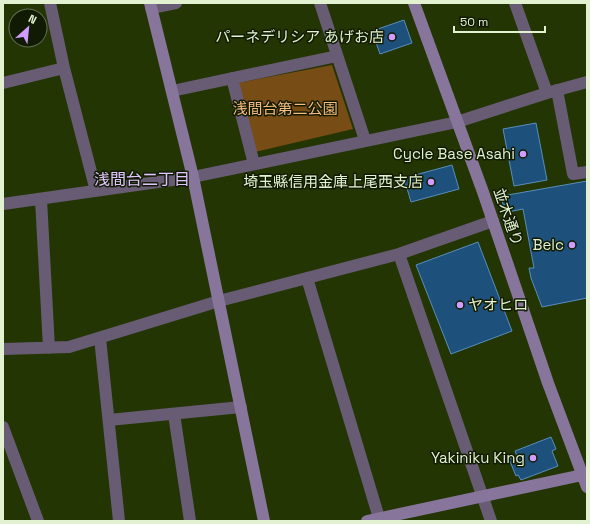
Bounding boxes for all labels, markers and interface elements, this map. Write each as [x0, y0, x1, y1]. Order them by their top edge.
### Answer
north arrow [8, 8, 48, 48]
scale bar [454, 8, 545, 34]
text: N [26, 11, 39, 27]
text: 50 m [460, 14, 488, 30]
place label: パーネデリシア あげお店 [215, 27, 384, 46]
marker: パーネデリシア あげお店 [387, 32, 397, 42]
park label: 浅間台第二公園 [232, 99, 338, 118]
place label: Cycle Base Asahi [393, 144, 515, 163]
marker: Cycle Base Asahi [518, 149, 528, 159]
district label: 浅間台二丁目 [94, 169, 190, 190]
place label: 埼玉縣信用金庫上尾西支店 [243, 172, 423, 191]
marker: 埼玉縣信用金庫上尾西支店 [426, 177, 436, 187]
street label: 並木通り [490, 185, 527, 248]
place label: Belc [533, 235, 564, 254]
marker: Belc [567, 240, 577, 250]
place label: ヤオヒロ [468, 295, 528, 314]
marker: ヤオヒロ [455, 300, 465, 310]
place label: Yakiniku King [431, 448, 525, 467]
marker: Yakiniku King [528, 453, 538, 463]

